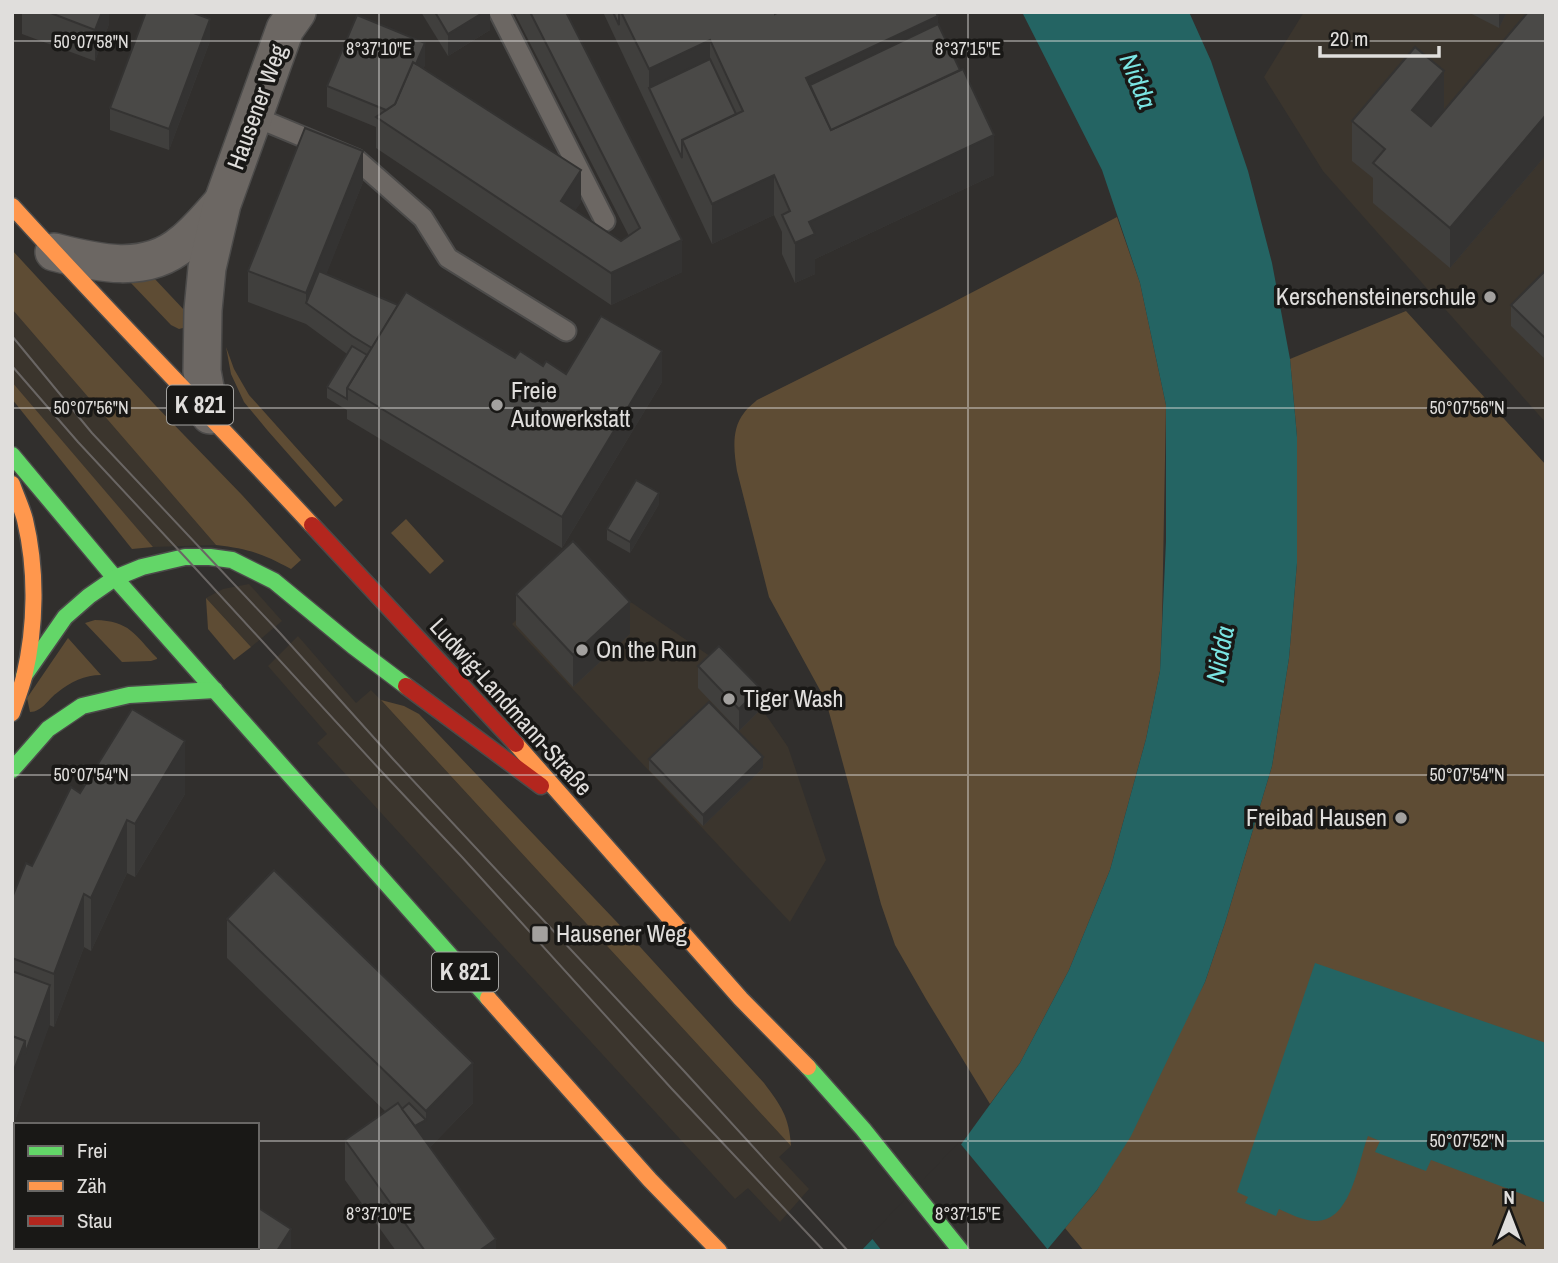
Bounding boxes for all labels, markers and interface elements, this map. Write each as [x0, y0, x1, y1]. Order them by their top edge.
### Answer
scale bar [1320, 14, 1439, 58]
text: 20 m [1330, 24, 1368, 53]
text: 50°07'58"N [53, 29, 129, 54]
text: 8°37'10"E [346, 36, 412, 61]
text: 8°37'15"E [935, 36, 1001, 61]
street label: Hausener Weg [219, 40, 294, 174]
water label: Nidda [1112, 48, 1165, 114]
place label: Kerschensteinerschule [1276, 280, 1476, 312]
marker: Kerschensteinerschule [1482, 289, 1498, 305]
place label: Freie Autowerkstatt [510, 374, 631, 434]
road number: K 821 [167, 386, 233, 424]
text: 50°07'56"N [53, 395, 129, 420]
text: 50°07'56"N [1429, 395, 1505, 420]
marker: Freie Autowerkstatt [489, 397, 505, 413]
street label: Ludwig-Landmann-Straße [423, 611, 600, 802]
water label: Nidda [1197, 623, 1242, 685]
place label: On the Run [596, 633, 697, 665]
marker: On the Run [574, 642, 590, 658]
place label: Tiger Wash [743, 682, 844, 714]
marker: Tiger Wash [721, 691, 737, 707]
text: 50°07'54"N [53, 762, 129, 787]
text: 50°07'54"N [1429, 762, 1505, 787]
place label: Freibad Hausen [1246, 801, 1387, 833]
marker: Freibad Hausen [1393, 810, 1409, 826]
place label: Hausener Weg [556, 917, 687, 949]
marker: Hausener Weg [530, 924, 550, 944]
road number: K 821 [432, 953, 498, 992]
legend [14, 1123, 259, 1249]
text: 50°07'52"N [1429, 1128, 1505, 1153]
text: Frei [77, 1136, 108, 1165]
text: Zäh [77, 1171, 107, 1200]
north arrow [1474, 1179, 1544, 1249]
text: N [1503, 1184, 1515, 1210]
text: 8°37'10"E [346, 1201, 412, 1226]
text: 8°37'15"E [935, 1201, 1001, 1226]
text: Stau [77, 1206, 112, 1235]

